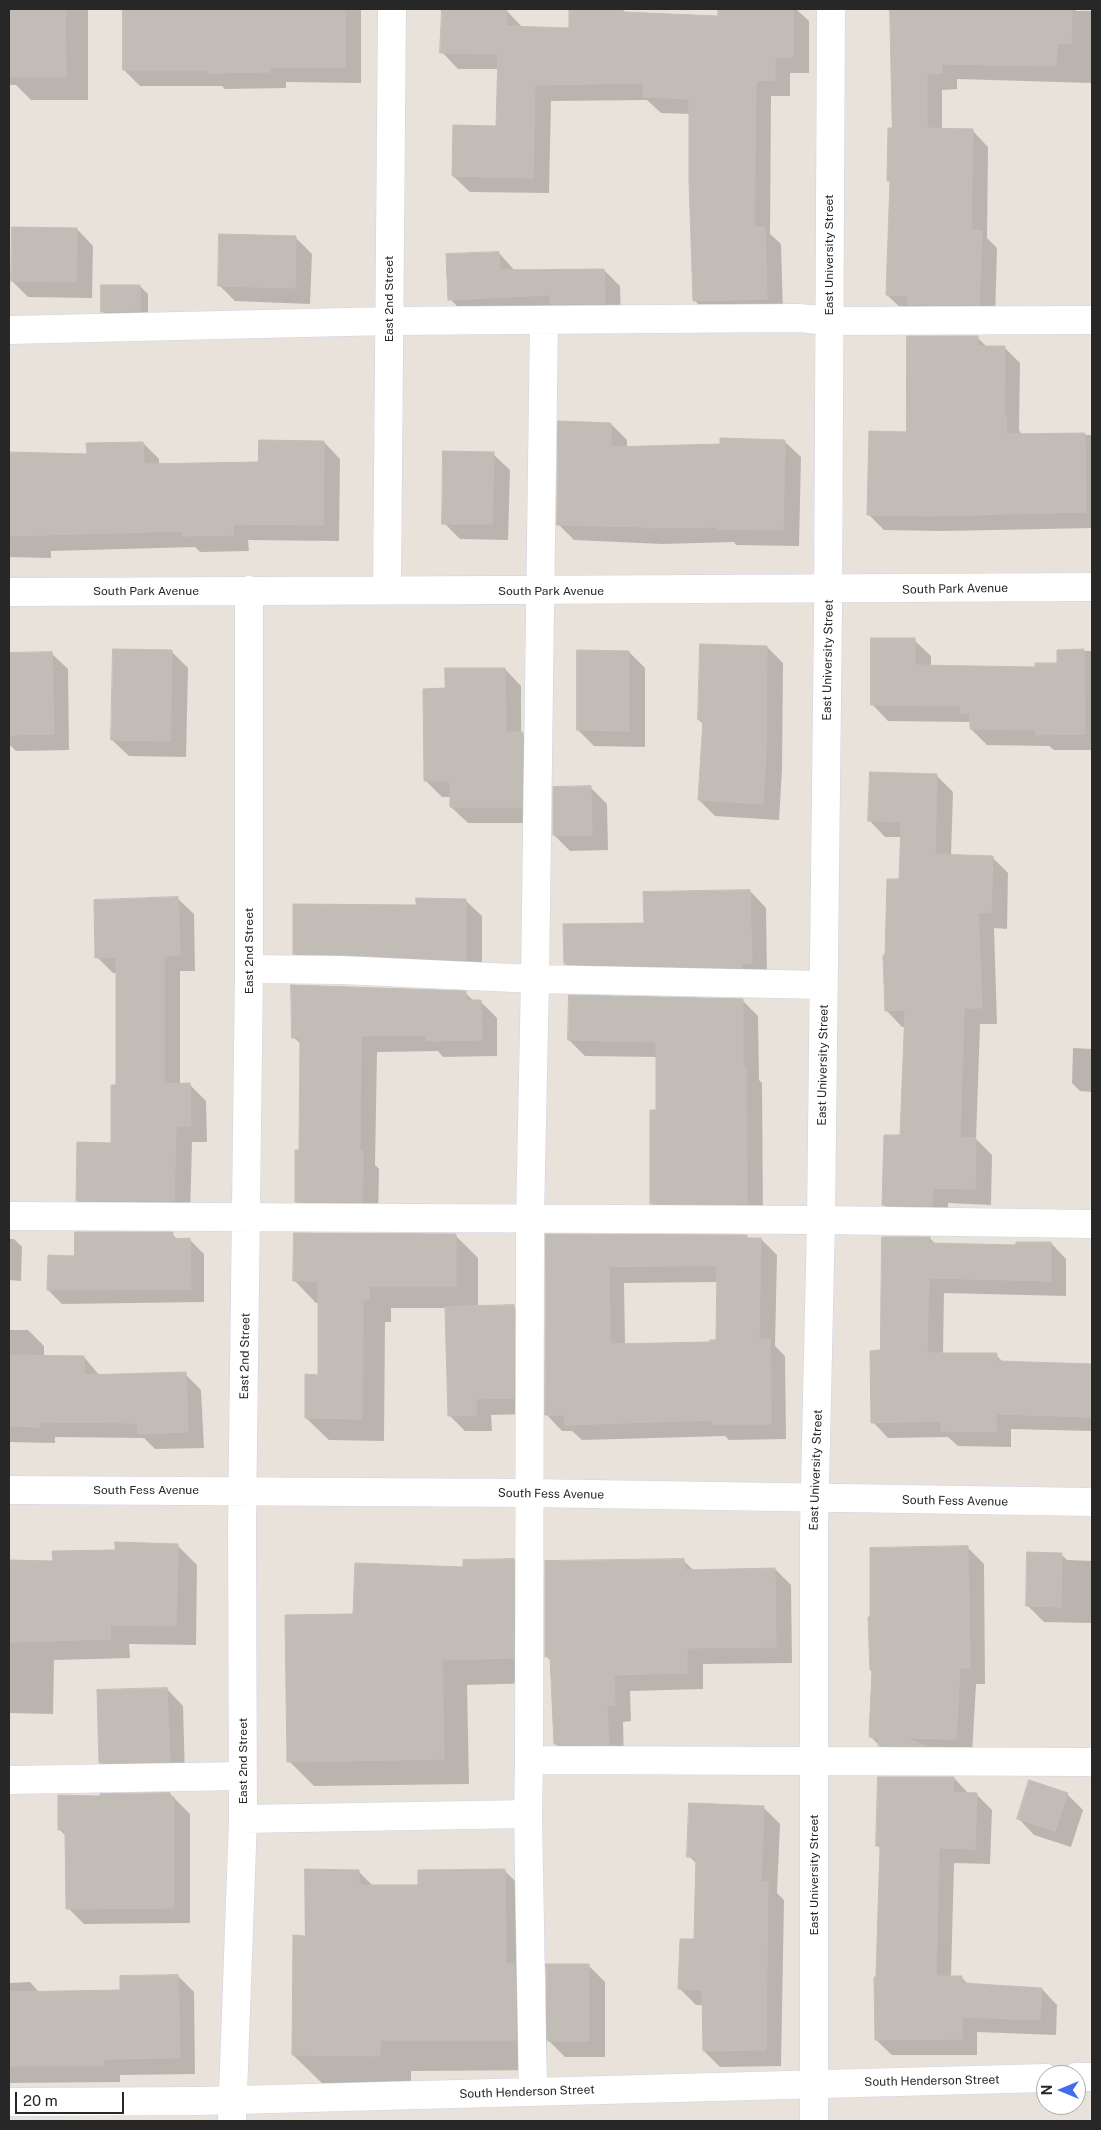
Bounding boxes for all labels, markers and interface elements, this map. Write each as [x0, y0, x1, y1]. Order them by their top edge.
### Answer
street label: East University Street [822, 194, 836, 316]
street label: East 2nd Street [382, 256, 396, 342]
street label: South Park Avenue [902, 581, 1008, 597]
street label: South Park Avenue [93, 584, 199, 598]
street label: South Park Avenue [498, 584, 604, 598]
street label: East University Street [820, 599, 836, 721]
street label: East 2nd Street [242, 908, 256, 994]
street label: East University Street [815, 1004, 831, 1126]
street label: East 2nd Street [237, 1313, 253, 1399]
street label: East University Street [807, 1409, 825, 1531]
street label: South Fess Avenue [93, 1483, 199, 1497]
street label: South Fess Avenue [498, 1486, 604, 1502]
street label: South Fess Avenue [902, 1493, 1008, 1509]
street label: East 2nd Street [236, 1718, 250, 1804]
street label: East University Street [807, 1814, 821, 1936]
north arrow [1036, 2065, 1086, 2115]
street label: South Henderson Street [864, 2073, 1000, 2089]
scale bar [18, 2082, 126, 2114]
street label: South Henderson Street [459, 2082, 595, 2102]
text: N [1039, 2085, 1055, 2095]
text: 20 m [23, 2092, 58, 2109]

